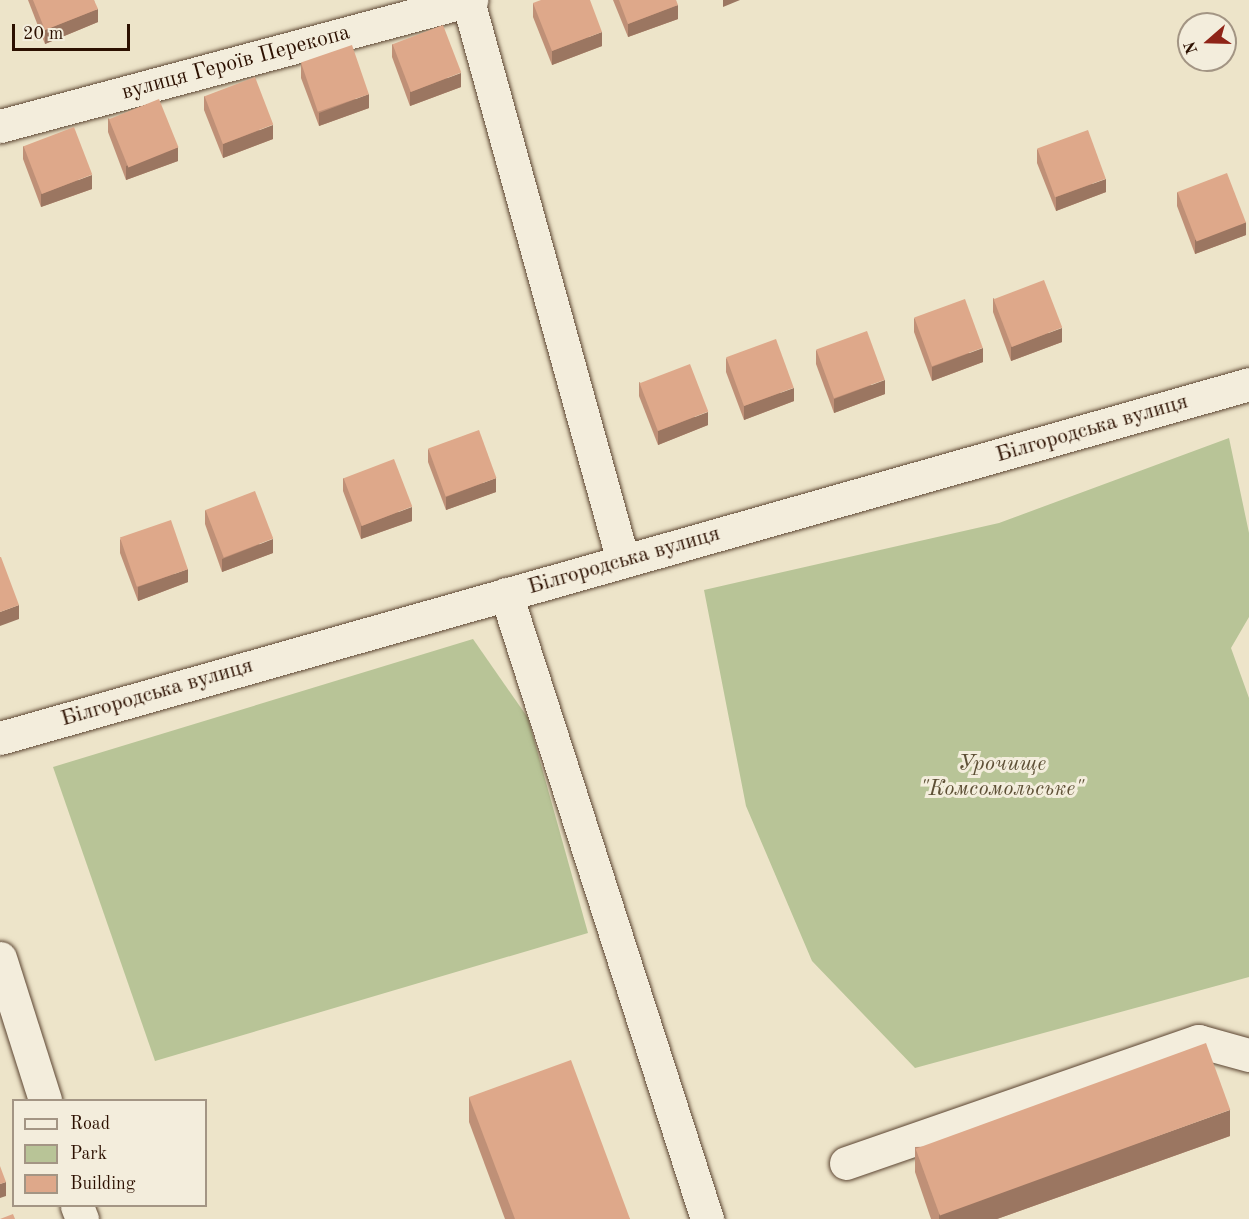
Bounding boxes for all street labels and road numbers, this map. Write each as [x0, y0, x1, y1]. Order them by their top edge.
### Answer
street label: вулиця Героїв Перекопа [119, 20, 353, 106]
street label: Білгородська вулиця [993, 389, 1191, 469]
street label: Білгородська вулиця [525, 521, 723, 601]
street label: Білгородська вулиця [58, 653, 256, 733]

